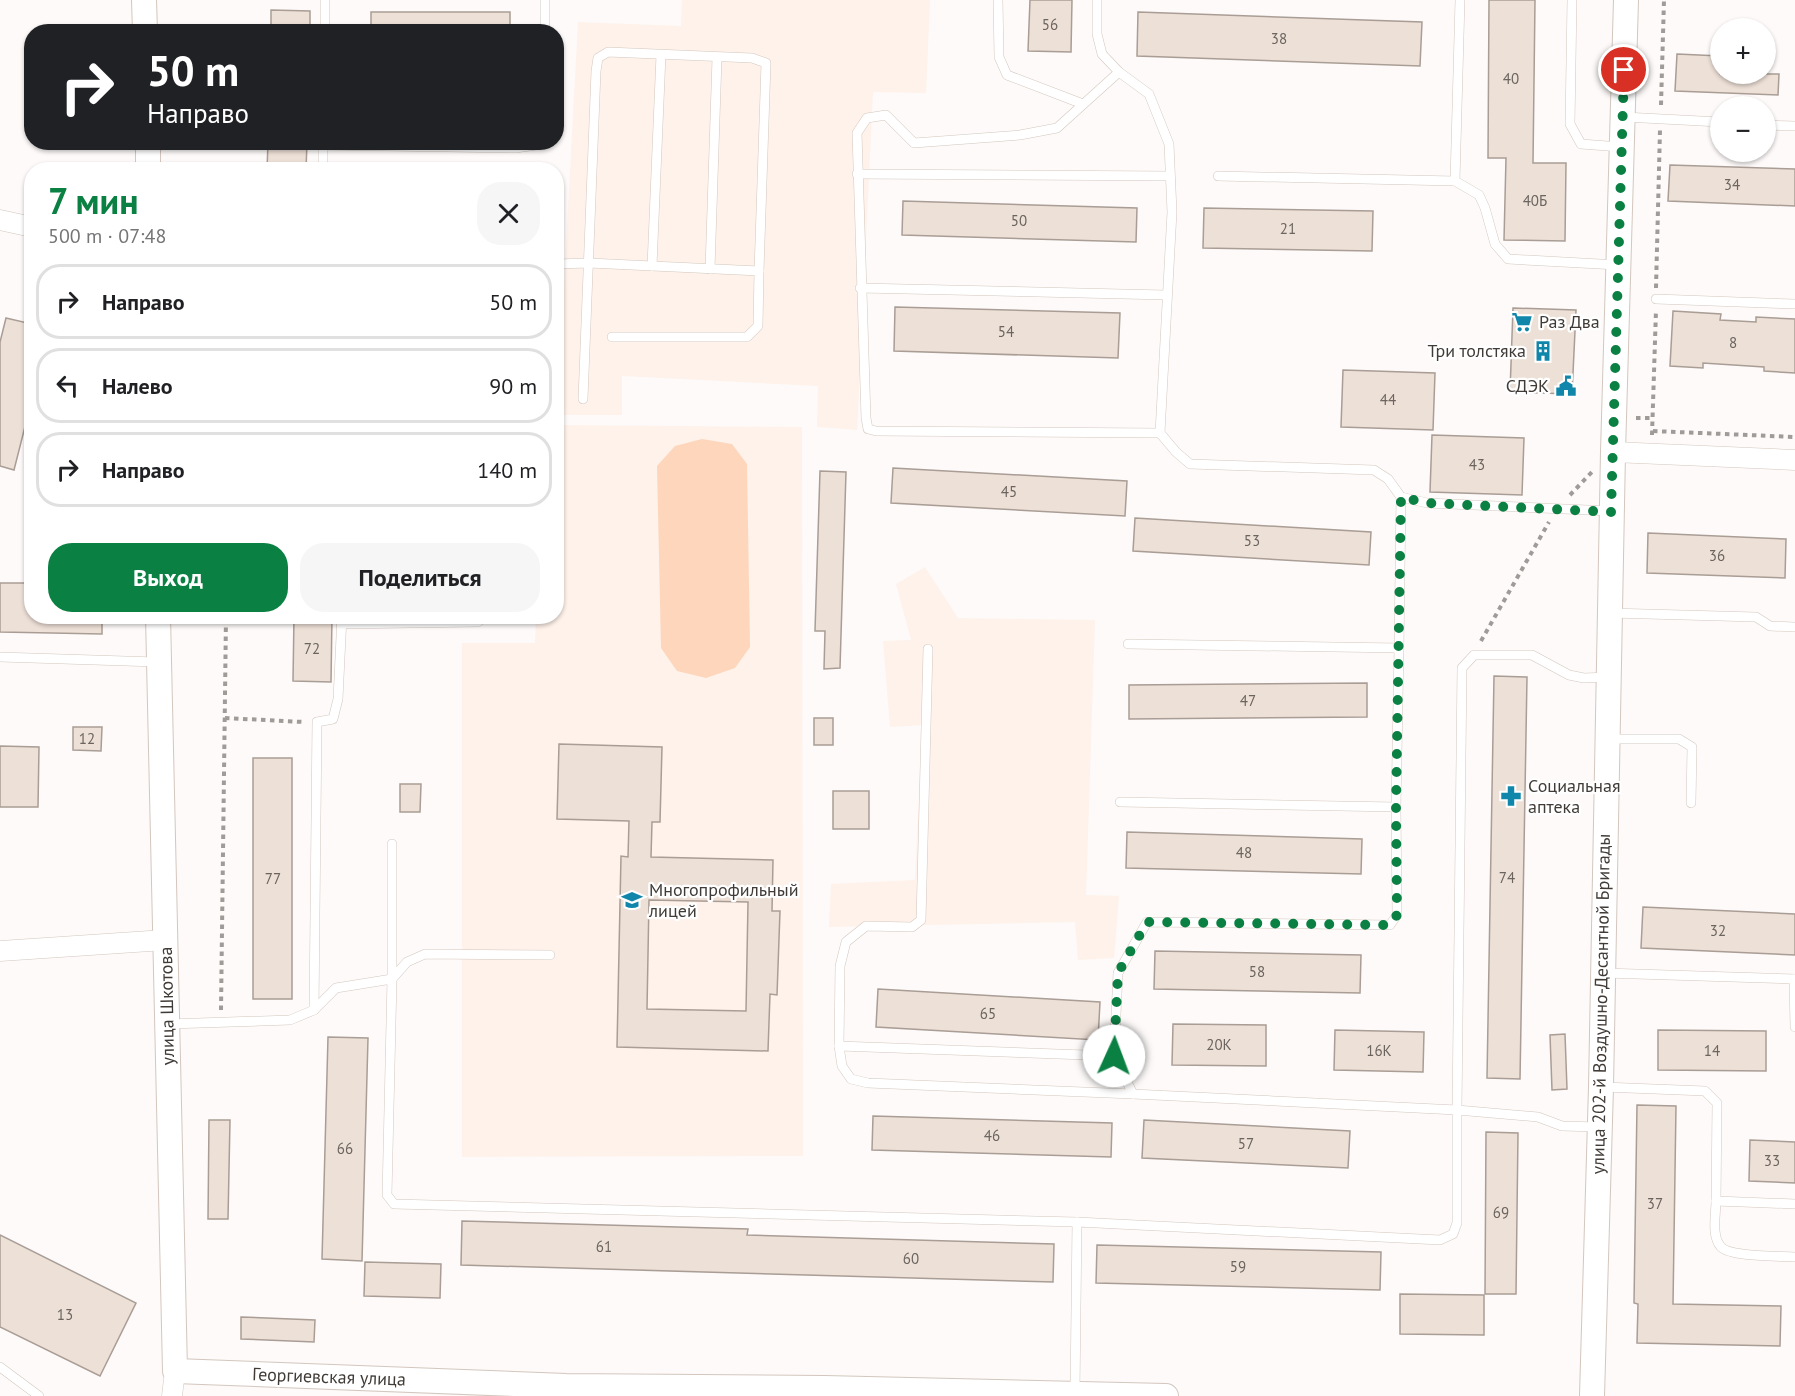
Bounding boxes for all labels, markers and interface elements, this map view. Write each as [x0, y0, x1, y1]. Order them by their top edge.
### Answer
house number: 56 [1042, 15, 1058, 34]
map controls [1710, 18, 1776, 162]
button: + [1710, 18, 1776, 84]
house number: 38 [1271, 29, 1287, 48]
text: 50 m [147, 43, 239, 98]
pin [1598, 44, 1649, 95]
icon: right [48, 48, 126, 126]
icon: arrive [1607, 53, 1640, 86]
house number: 40 [1503, 69, 1519, 88]
text: Направо [147, 96, 249, 130]
button: − [1710, 96, 1776, 162]
house number: 34 [1724, 175, 1740, 194]
text: 7 мин [48, 177, 139, 224]
button: close [477, 182, 540, 245]
house number: 40Б [1523, 191, 1547, 210]
house number: 50 [1011, 211, 1027, 230]
house number: 21 [1280, 219, 1296, 238]
text: 500 m · 07:48 [48, 223, 166, 249]
icon: right [51, 285, 84, 318]
text: Направо [102, 288, 185, 316]
text: 50 m [489, 288, 537, 316]
supermarket icon: Раз Два [1510, 310, 1534, 334]
place label: Раз Два [1539, 310, 1600, 333]
house number: 54 [998, 322, 1014, 341]
house number: 8 [1729, 333, 1737, 352]
place label: Три толстяка [1427, 339, 1526, 362]
building icon: Три толстяка [1531, 339, 1555, 363]
icon: left [51, 369, 84, 402]
text: Налево [102, 372, 173, 400]
text: 90 m [489, 372, 537, 400]
place label: СДЭК [1506, 374, 1549, 397]
public building icon: СДЭК [1554, 374, 1578, 398]
house number: 44 [1380, 390, 1396, 409]
icon: right [51, 453, 84, 486]
house number: 43 [1469, 455, 1485, 474]
text: Направо [102, 456, 185, 484]
text: 140 m [477, 456, 537, 484]
house number: 45 [1001, 482, 1017, 501]
house number: 53 [1244, 531, 1260, 550]
button: Выход [48, 543, 288, 612]
button: Поделиться [300, 543, 540, 612]
house number: 36 [1709, 546, 1725, 565]
house number: 72 [304, 639, 320, 658]
house number: 47 [1240, 691, 1256, 710]
house number: 12 [79, 729, 95, 748]
place label: Социальная аптека [1528, 774, 1621, 818]
pharmacy icon: Социальная аптека [1499, 784, 1523, 808]
street label: улица 202-й Воздушно-Десантной Бригады [1586, 833, 1615, 1175]
house number: 48 [1236, 843, 1252, 862]
house number: 74 [1499, 868, 1515, 887]
house number: 77 [265, 869, 281, 888]
place label: Многопрофильный лицей [648, 878, 799, 922]
school or university icon: Многопрофильный лицей [620, 888, 644, 912]
house number: 32 [1710, 921, 1726, 940]
street label: улица Шкотова [154, 947, 179, 1066]
house number: 58 [1249, 962, 1265, 981]
house number: 65 [980, 1004, 996, 1023]
position arrow [1082, 1024, 1146, 1088]
house number: 20К [1206, 1035, 1232, 1054]
house number: 16К [1366, 1041, 1392, 1060]
house number: 14 [1704, 1041, 1720, 1060]
house number: 46 [984, 1126, 1000, 1145]
house number: 57 [1238, 1134, 1254, 1153]
house number: 66 [337, 1139, 353, 1158]
house number: 33 [1764, 1151, 1780, 1170]
house number: 37 [1647, 1194, 1663, 1213]
house number: 69 [1493, 1203, 1509, 1222]
house number: 61 [596, 1237, 612, 1256]
house number: 60 [903, 1249, 919, 1268]
house number: 59 [1230, 1257, 1246, 1276]
house number: 13 [57, 1305, 73, 1324]
street label: Георгиевская улица [252, 1362, 406, 1391]

